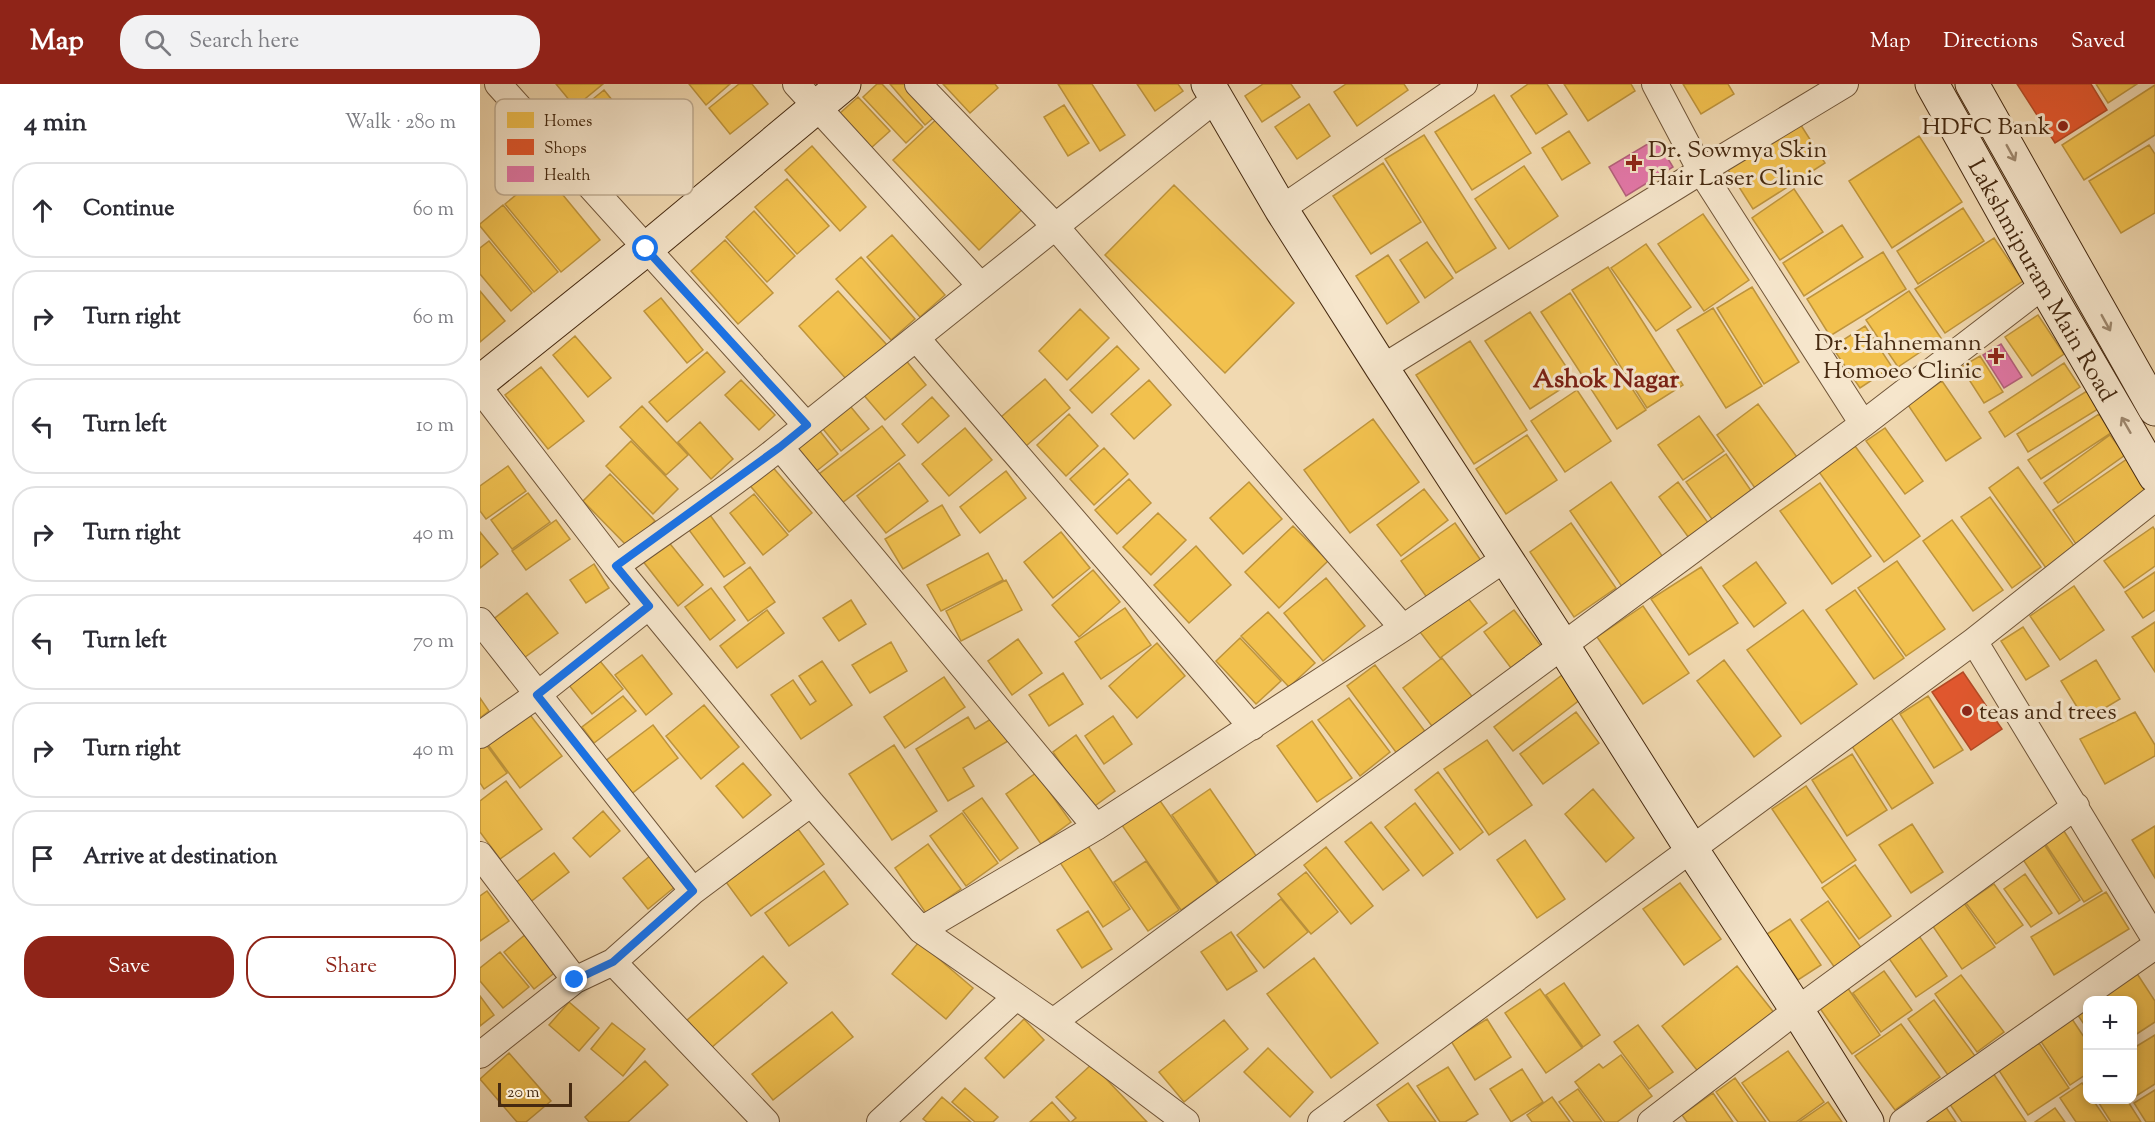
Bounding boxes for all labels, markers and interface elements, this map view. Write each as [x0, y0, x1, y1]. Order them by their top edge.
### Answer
search box [120, 15, 540, 69]
text: Map [30, 22, 84, 62]
icon: search [141, 26, 174, 59]
text: Search here [189, 26, 299, 58]
text: Map [1870, 27, 1910, 57]
text: Directions [1943, 27, 2038, 57]
text: Saved [2071, 27, 2125, 57]
legend [495, 99, 693, 195]
text: 4 min [24, 105, 87, 142]
text: Walk · 280 m [345, 109, 456, 138]
text: Homes [544, 111, 592, 134]
place label: HDFC Bank [1922, 111, 2051, 145]
marker: HDFC Bank [2056, 119, 2070, 133]
place label: Dr. Sowmya Skin Hair Laser Clinic [1648, 134, 1827, 196]
text: Shops [544, 138, 587, 161]
one-way arrow [2005, 144, 2017, 161]
street label: Lakshmipuram Main Road [1958, 153, 2124, 409]
marker: Dr. Sowmya Skin Hair Laser Clinic [1625, 154, 1643, 172]
text: Health [544, 165, 591, 188]
icon: ahead [26, 194, 59, 227]
text: Continue [83, 194, 174, 226]
text: 60 m [413, 196, 454, 225]
route start [632, 235, 658, 261]
icon: right [26, 302, 59, 335]
text: Turn right [83, 302, 180, 334]
text: 60 m [413, 304, 454, 333]
one-way arrow [2100, 314, 2112, 331]
place label: Dr. Hahnemann Homoeo Clinic [1815, 327, 1982, 389]
marker: Dr. Hahnemann Homoeo Clinic [1987, 347, 2005, 365]
district label: Ashok Nagar [1533, 362, 1679, 399]
icon: left [26, 410, 59, 443]
text: Turn left [83, 410, 166, 442]
text: 10 m [416, 412, 454, 441]
one-way arrow [2119, 417, 2131, 434]
icon: right [26, 518, 59, 551]
text: Turn right [83, 518, 180, 550]
text: 40 m [413, 520, 454, 549]
icon: left [26, 626, 59, 659]
text: Turn left [83, 626, 166, 658]
text: 70 m [413, 628, 454, 657]
place label: teas and trees [1979, 696, 2117, 730]
marker: teas and trees [1960, 704, 1974, 718]
icon: right [26, 734, 59, 767]
text: Turn right [83, 734, 180, 766]
text: 40 m [413, 736, 454, 765]
icon: arrive [26, 842, 59, 875]
text: Arrive at destination [83, 842, 278, 874]
button: Save [24, 936, 234, 998]
button: Share [246, 936, 456, 998]
route end [561, 966, 587, 992]
map controls [2083, 996, 2137, 1104]
button: + [2083, 996, 2137, 1050]
button: − [2083, 1050, 2137, 1104]
scale bar [498, 1080, 572, 1108]
text: 20 m [507, 1082, 540, 1105]

